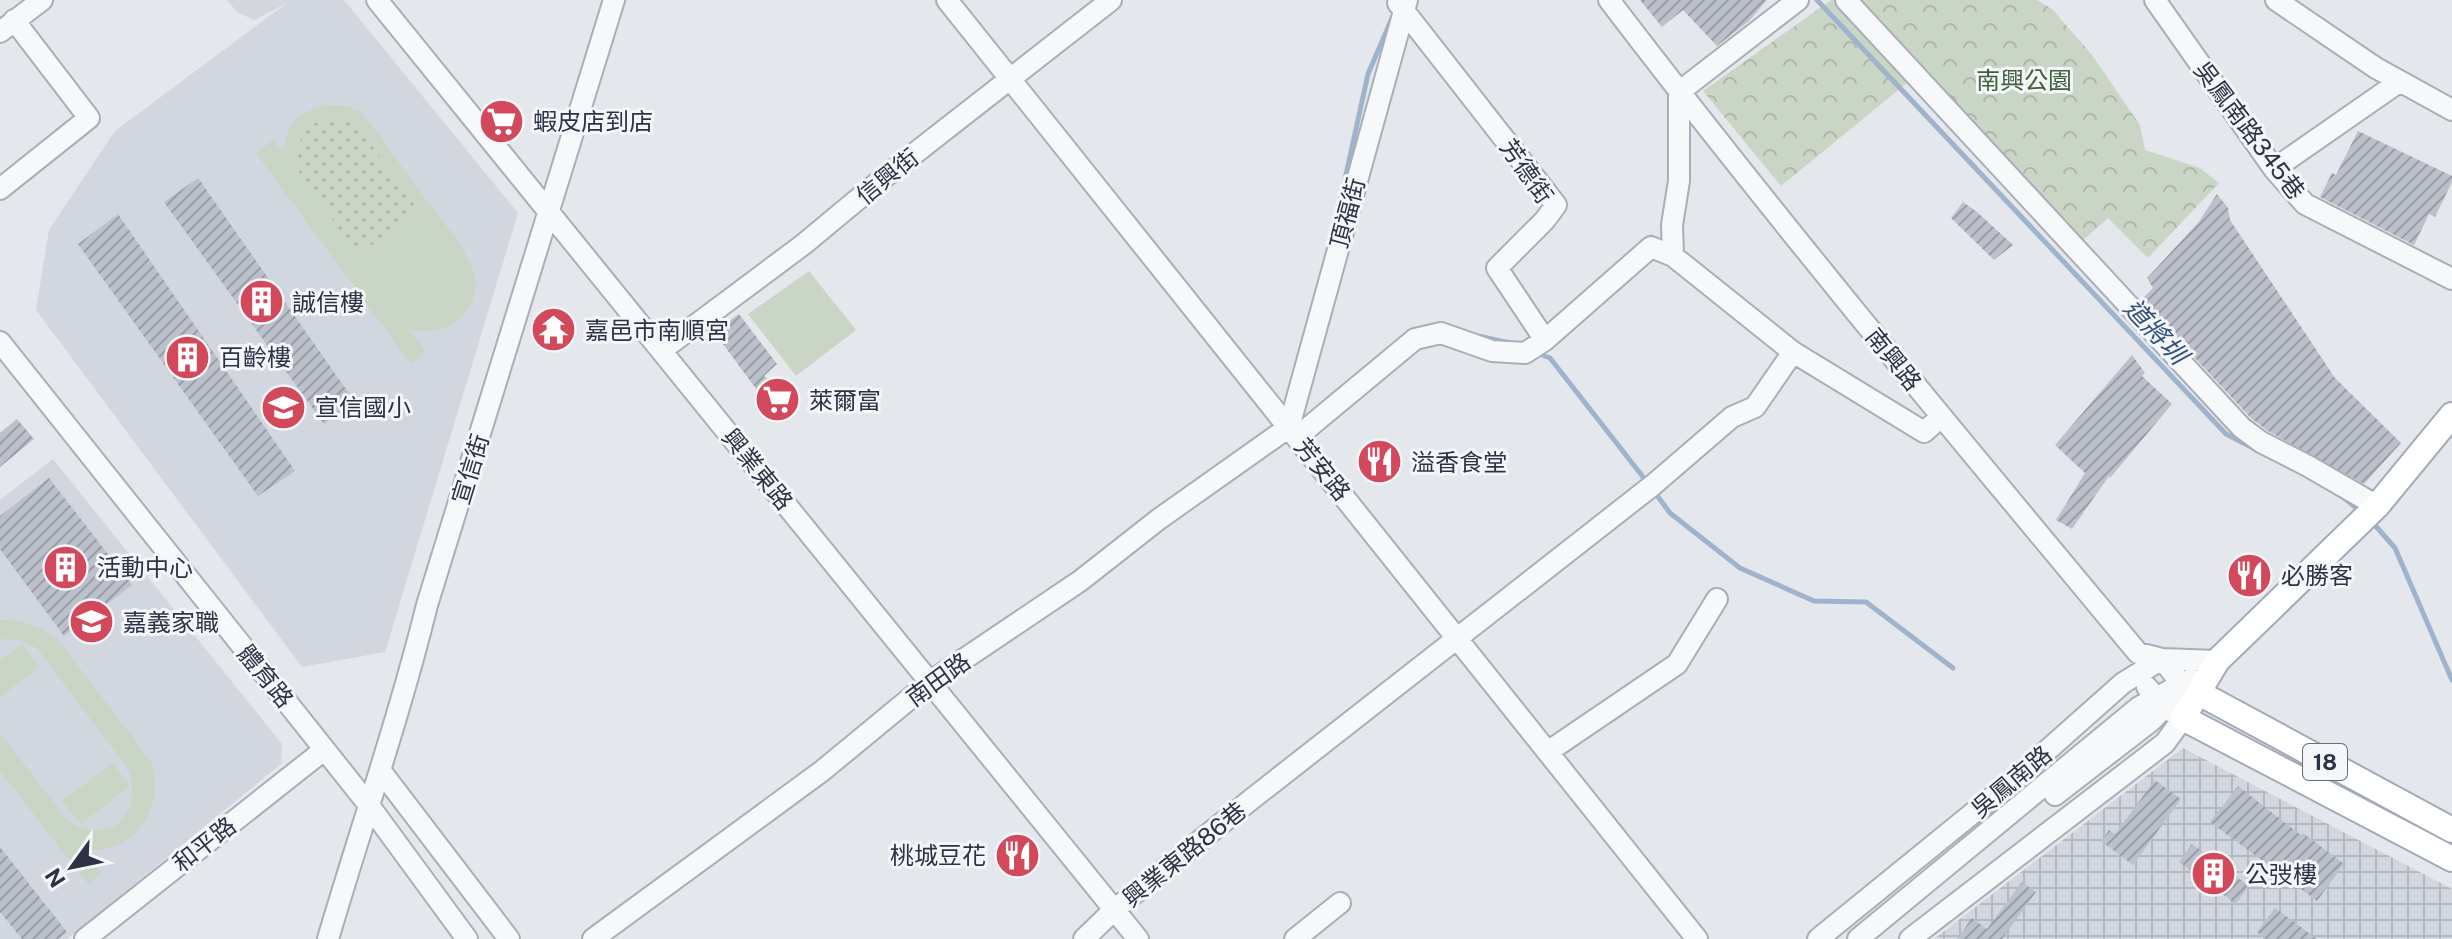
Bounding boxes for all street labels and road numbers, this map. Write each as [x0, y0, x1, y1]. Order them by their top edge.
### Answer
street label: 吳鳳南路345巷 [2189, 56, 2311, 204]
street label: 芳德街 [1495, 133, 1559, 209]
street label: 信興街 [850, 142, 924, 210]
street label: 頂福街 [1324, 175, 1370, 251]
street label: 南興路 [1860, 322, 1928, 396]
street label: 興業東路 [717, 423, 799, 515]
street label: 宣信街 [446, 430, 494, 508]
street label: 芳安路 [1289, 432, 1357, 506]
street label: 體育路 [232, 639, 300, 713]
street label: 南田路 [901, 647, 975, 711]
street label: 吳鳳南路 [1965, 739, 2057, 823]
road number: 18 [2303, 744, 2347, 780]
street label: 興業東路86巷 [1117, 796, 1251, 912]
street label: 和平路 [167, 811, 241, 877]

